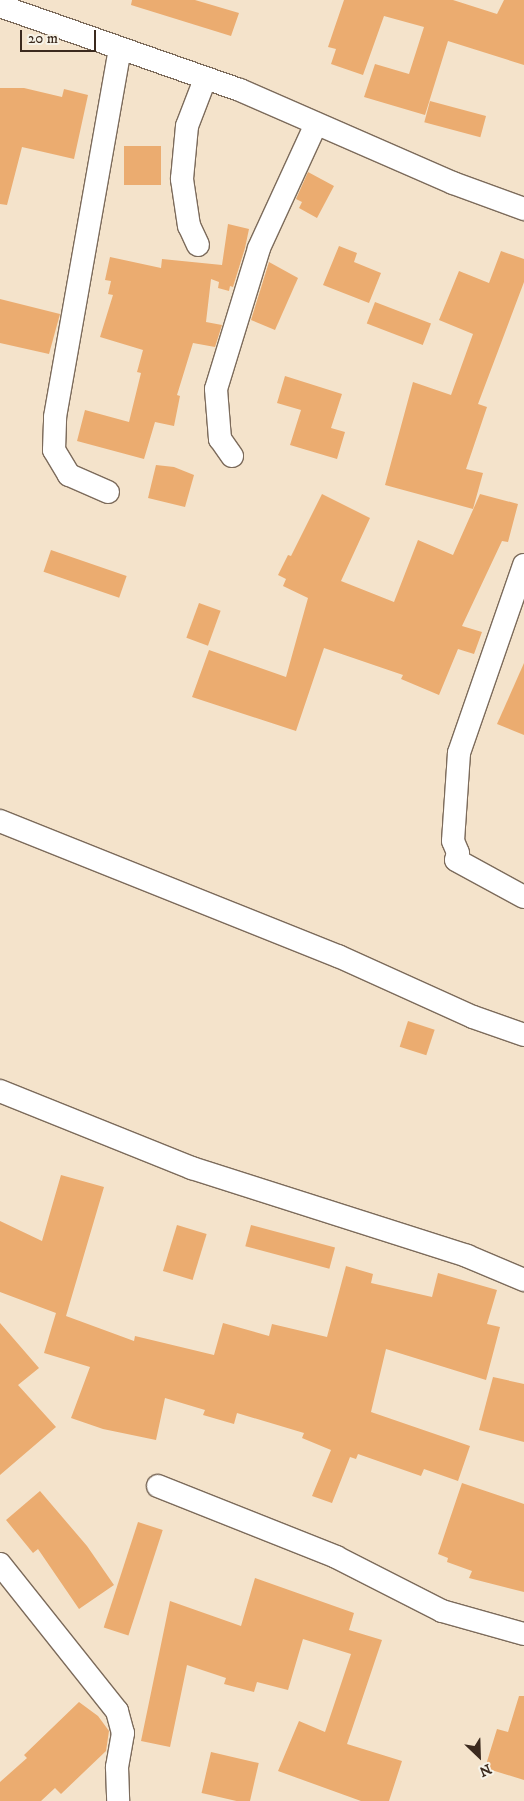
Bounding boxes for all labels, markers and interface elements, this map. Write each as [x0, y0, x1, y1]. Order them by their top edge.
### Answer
scale bar [22, 20, 99, 52]
text: 20 m [28, 29, 58, 48]
north arrow [454, 1731, 504, 1781]
text: N [476, 1759, 494, 1780]

